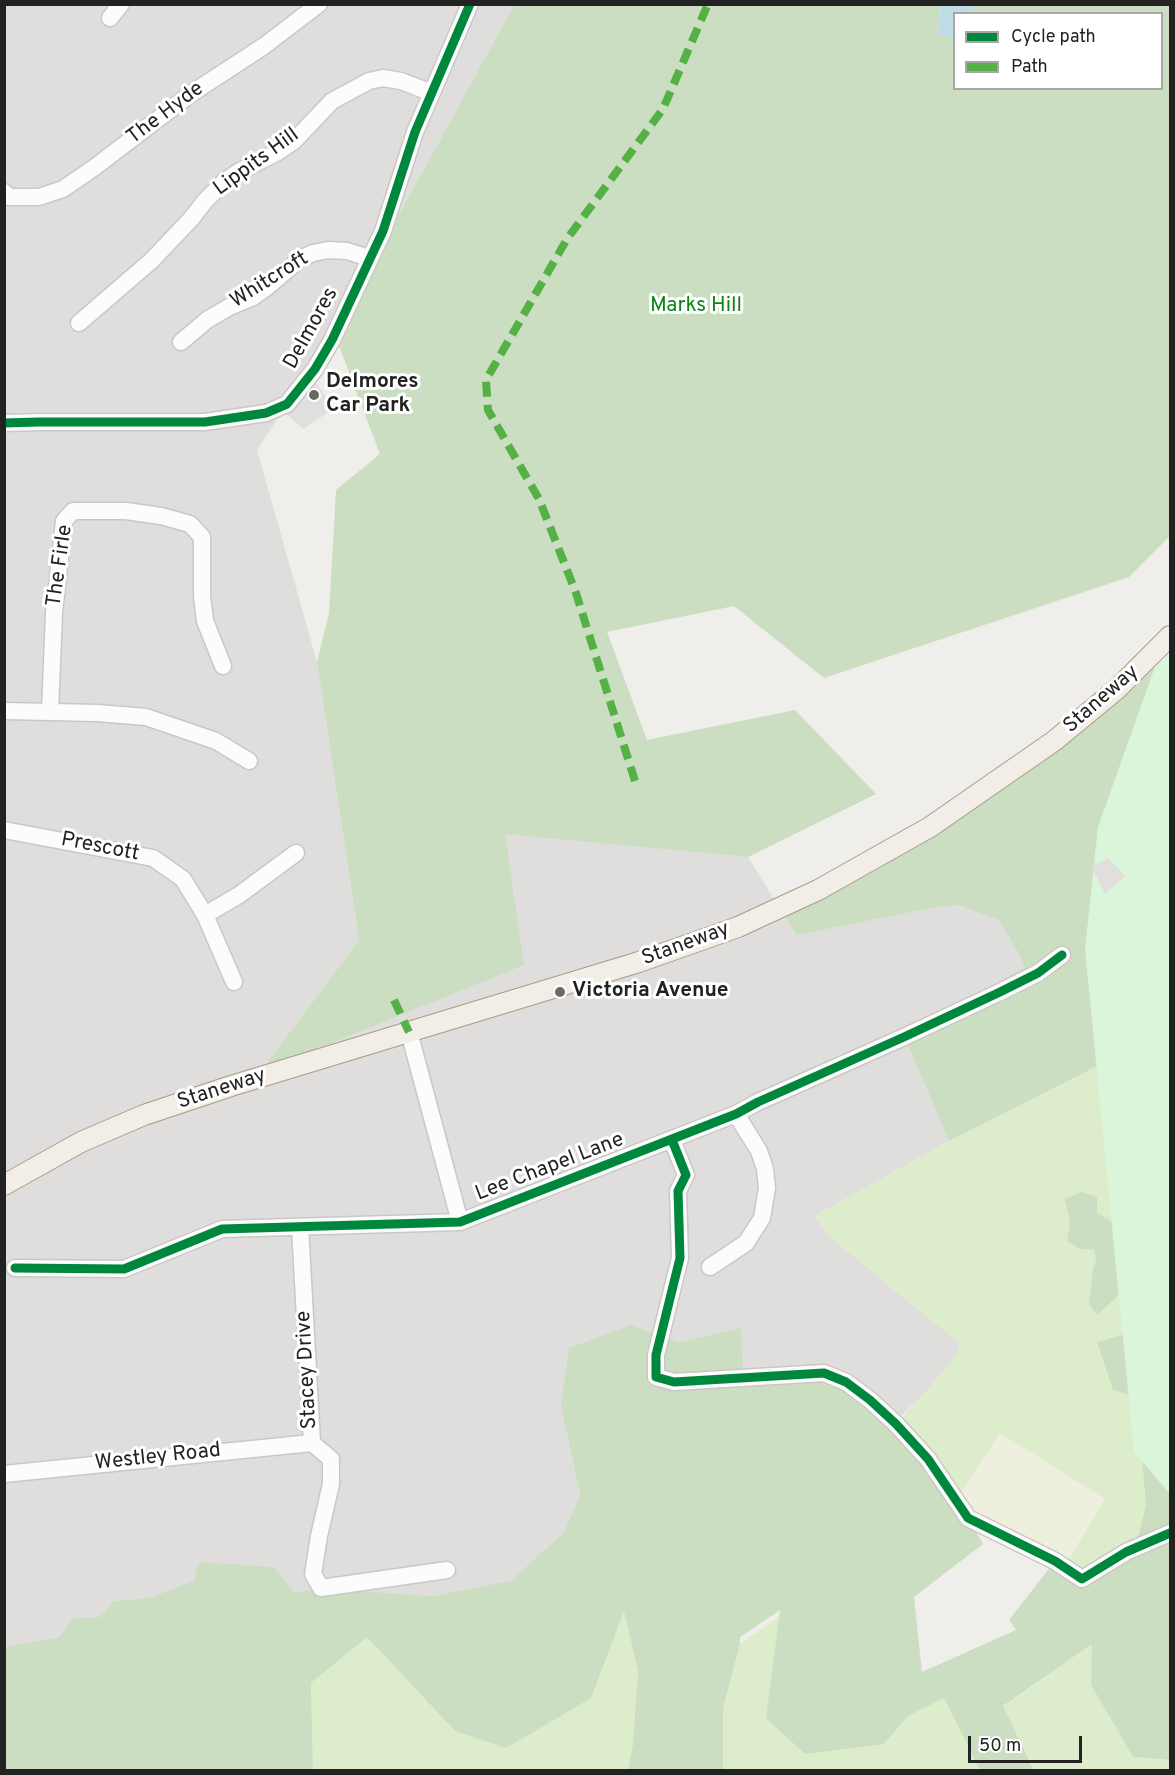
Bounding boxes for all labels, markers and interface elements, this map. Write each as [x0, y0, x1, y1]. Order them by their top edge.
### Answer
legend [953, 12, 1163, 90]
text: Cycle path [1011, 26, 1096, 49]
text: Path [1011, 56, 1048, 79]
street label: The Hyde [123, 77, 209, 151]
street label: Lippits Hill [209, 124, 305, 202]
street label: Whitcroft [226, 247, 314, 315]
street label: Delmores [279, 284, 345, 374]
park label: Marks Hill [650, 294, 742, 320]
place label: Delmores Car Park [326, 370, 419, 420]
marker: Delmores Car Park [307, 388, 321, 402]
street label: The Firle [43, 523, 79, 609]
street label: Staneway [1059, 660, 1145, 740]
street label: Prescott [59, 828, 141, 868]
street label: Staneway [639, 918, 733, 972]
place label: Victoria Avenue [572, 979, 728, 1005]
marker: Victoria Avenue [553, 985, 567, 999]
street label: Staneway [175, 1064, 269, 1116]
street label: Lee Chapel Lane [472, 1128, 628, 1208]
street label: Stacey Drive [292, 1310, 324, 1430]
street label: Westley Road [94, 1439, 222, 1477]
scale bar [971, 1724, 1085, 1762]
text: 50 m [979, 1735, 1021, 1758]

